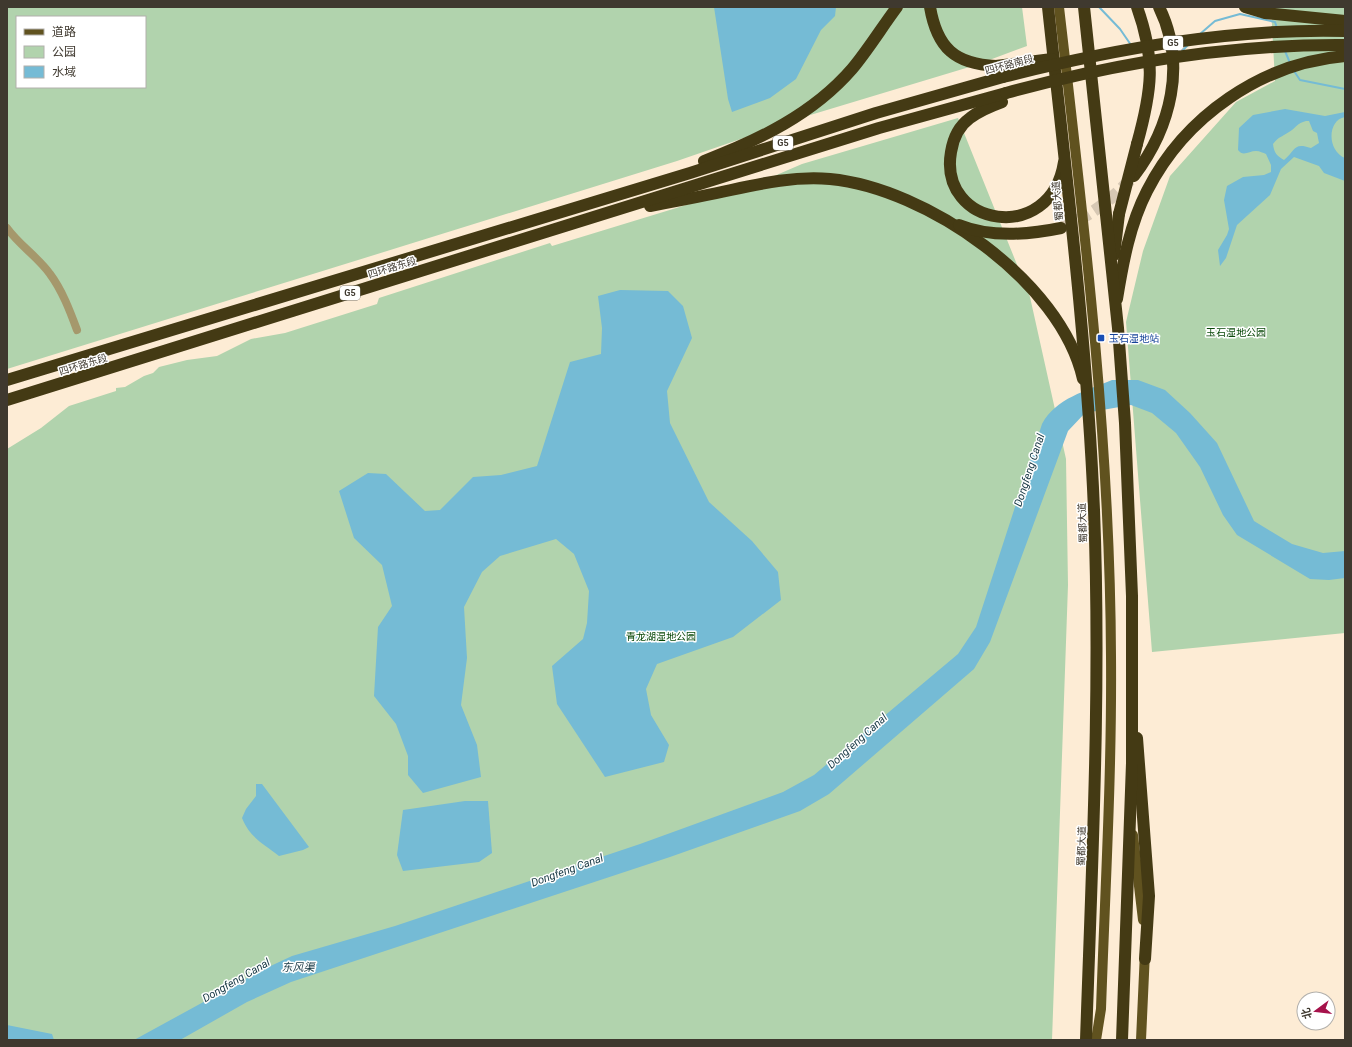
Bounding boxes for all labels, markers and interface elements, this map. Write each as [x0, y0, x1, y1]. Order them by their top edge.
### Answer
legend [16, 16, 146, 88]
text: 道路 [52, 25, 76, 39]
road number: G5 [1163, 36, 1183, 50]
text: 公园 [52, 45, 76, 59]
street label: 四环路南段 [984, 53, 1035, 76]
text: 水域 [52, 65, 76, 79]
road number: G5 [773, 136, 793, 150]
street label: 蜀都大道 [1050, 180, 1065, 221]
street label: 四环路东段 [367, 255, 418, 280]
road number: G5 [340, 286, 360, 300]
park label: 玉石湿地公园 [1206, 327, 1266, 338]
marker: 玉石湿地站 [1096, 333, 1106, 343]
place label: 玉石湿地站 [1109, 333, 1159, 344]
street label: 四环路东段 [58, 352, 109, 377]
water label: Dongfeng Canal [1012, 432, 1047, 508]
street label: 蜀都大道 [1076, 503, 1089, 543]
park label: 青龙湖湿地公园 [626, 631, 696, 642]
water label: Dongfeng Canal [825, 711, 890, 772]
street label: 蜀都大道 [1075, 826, 1088, 866]
water label: Dongfeng Canal [529, 851, 605, 890]
water label: Dongfeng Canal [200, 956, 273, 1005]
water label: 东风渠 [282, 961, 316, 974]
north arrow [1296, 991, 1336, 1031]
text: 北 [1299, 1006, 1315, 1020]

